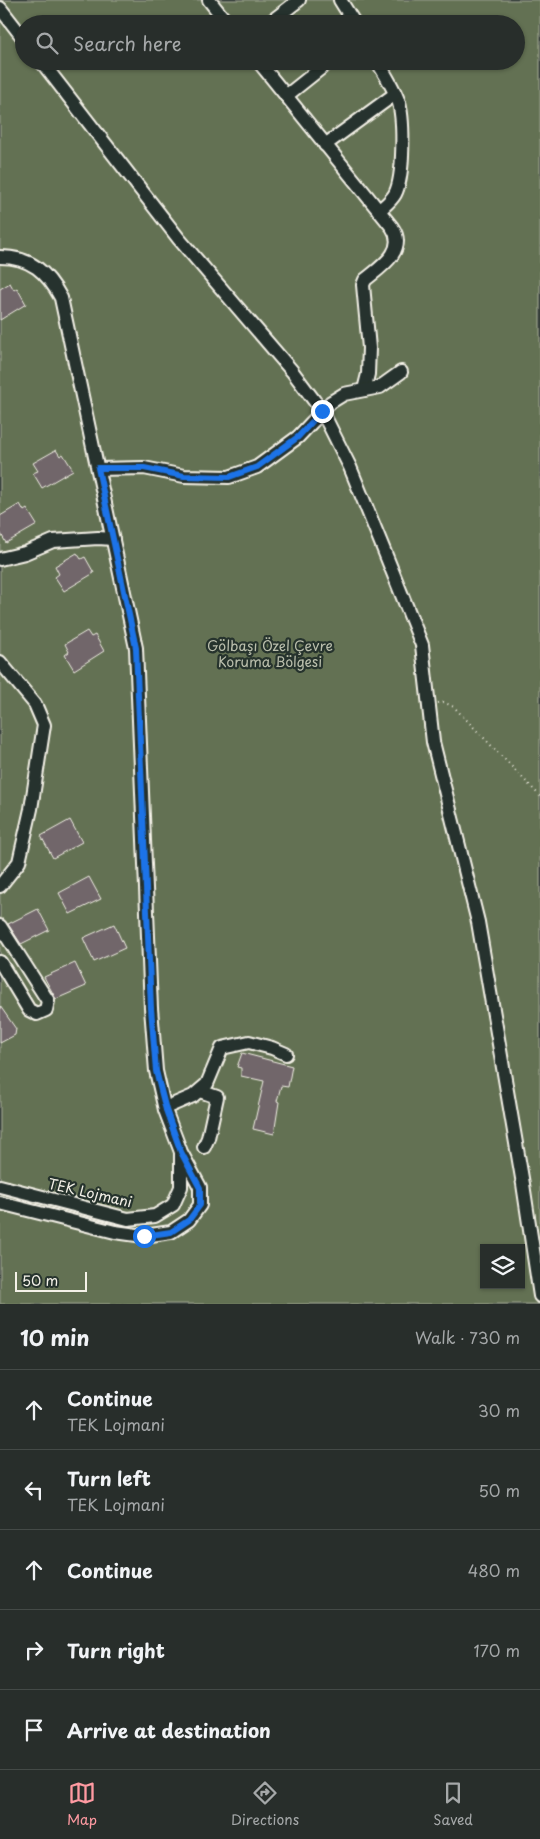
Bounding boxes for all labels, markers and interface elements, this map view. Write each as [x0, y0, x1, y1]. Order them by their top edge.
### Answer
search box [15, 15, 525, 70]
icon: search [33, 29, 61, 57]
text: Search here [73, 29, 182, 57]
route end [311, 400, 334, 423]
park label: Gölbaşı Özel Çevre Koruma Bölgesi [207, 635, 333, 672]
street label: TEK Lojmani [46, 1173, 134, 1212]
route start [133, 1225, 156, 1248]
map controls [480, 1244, 525, 1289]
button: layers [480, 1244, 525, 1289]
scale bar [15, 1269, 88, 1292]
text: 50 m [22, 1270, 58, 1291]
text: 10 min [20, 1321, 90, 1353]
text: Walk · 730 m [415, 1325, 520, 1349]
text: Continue [67, 1384, 153, 1412]
icon: ahead [20, 1396, 48, 1424]
text: 30 m [478, 1398, 520, 1422]
text: TEK Lojmani [67, 1412, 165, 1436]
text: Turn left [67, 1464, 151, 1492]
icon: left [20, 1476, 48, 1504]
text: 50 m [479, 1478, 520, 1502]
text: TEK Lojmani [67, 1492, 165, 1516]
icon: ahead [20, 1556, 48, 1584]
text: Continue [67, 1556, 153, 1584]
text: 480 m [468, 1558, 520, 1582]
icon: right [20, 1636, 48, 1664]
text: Turn right [67, 1636, 165, 1664]
text: 170 m [474, 1638, 520, 1662]
icon: arrive [20, 1716, 48, 1744]
text: Arrive at destination [67, 1716, 271, 1744]
tab: Map [67, 1779, 97, 1830]
tab: Directions [231, 1779, 299, 1830]
tab: Saved [433, 1779, 473, 1830]

